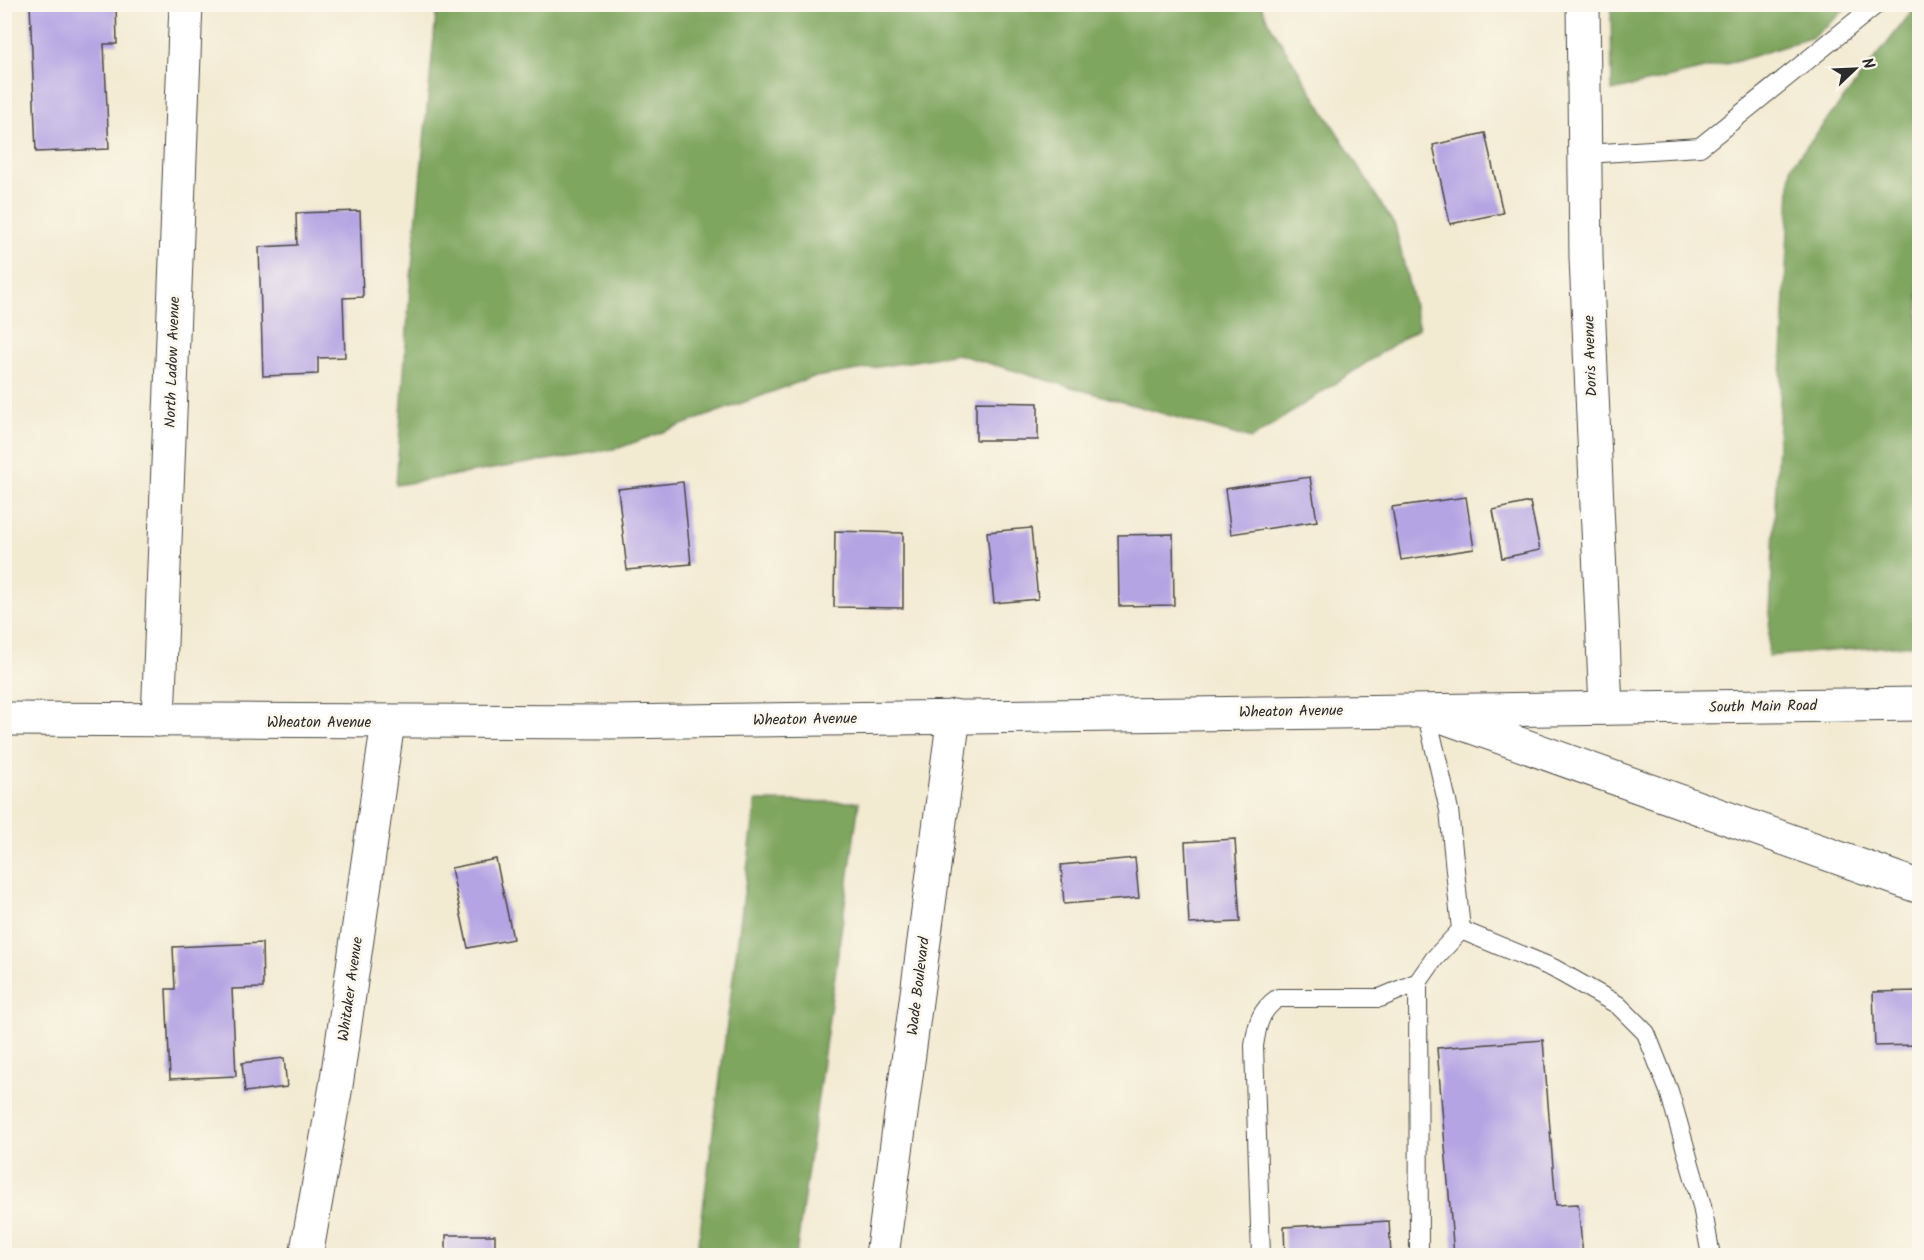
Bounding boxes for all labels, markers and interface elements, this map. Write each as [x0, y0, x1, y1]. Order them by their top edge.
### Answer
north arrow [1825, 39, 1885, 99]
text: N [1854, 54, 1881, 73]
street label: North Ladow Avenue [159, 296, 187, 428]
street label: Doris Avenue [1578, 315, 1604, 397]
street label: South Main Road [1709, 694, 1818, 720]
street label: Wheaton Avenue [1239, 699, 1344, 725]
street label: Wheaton Avenue [753, 707, 858, 733]
street label: Wheaton Avenue [267, 711, 371, 735]
street label: Whitaker Avenue [332, 935, 370, 1043]
street label: Wade Boulevard [901, 935, 937, 1037]

